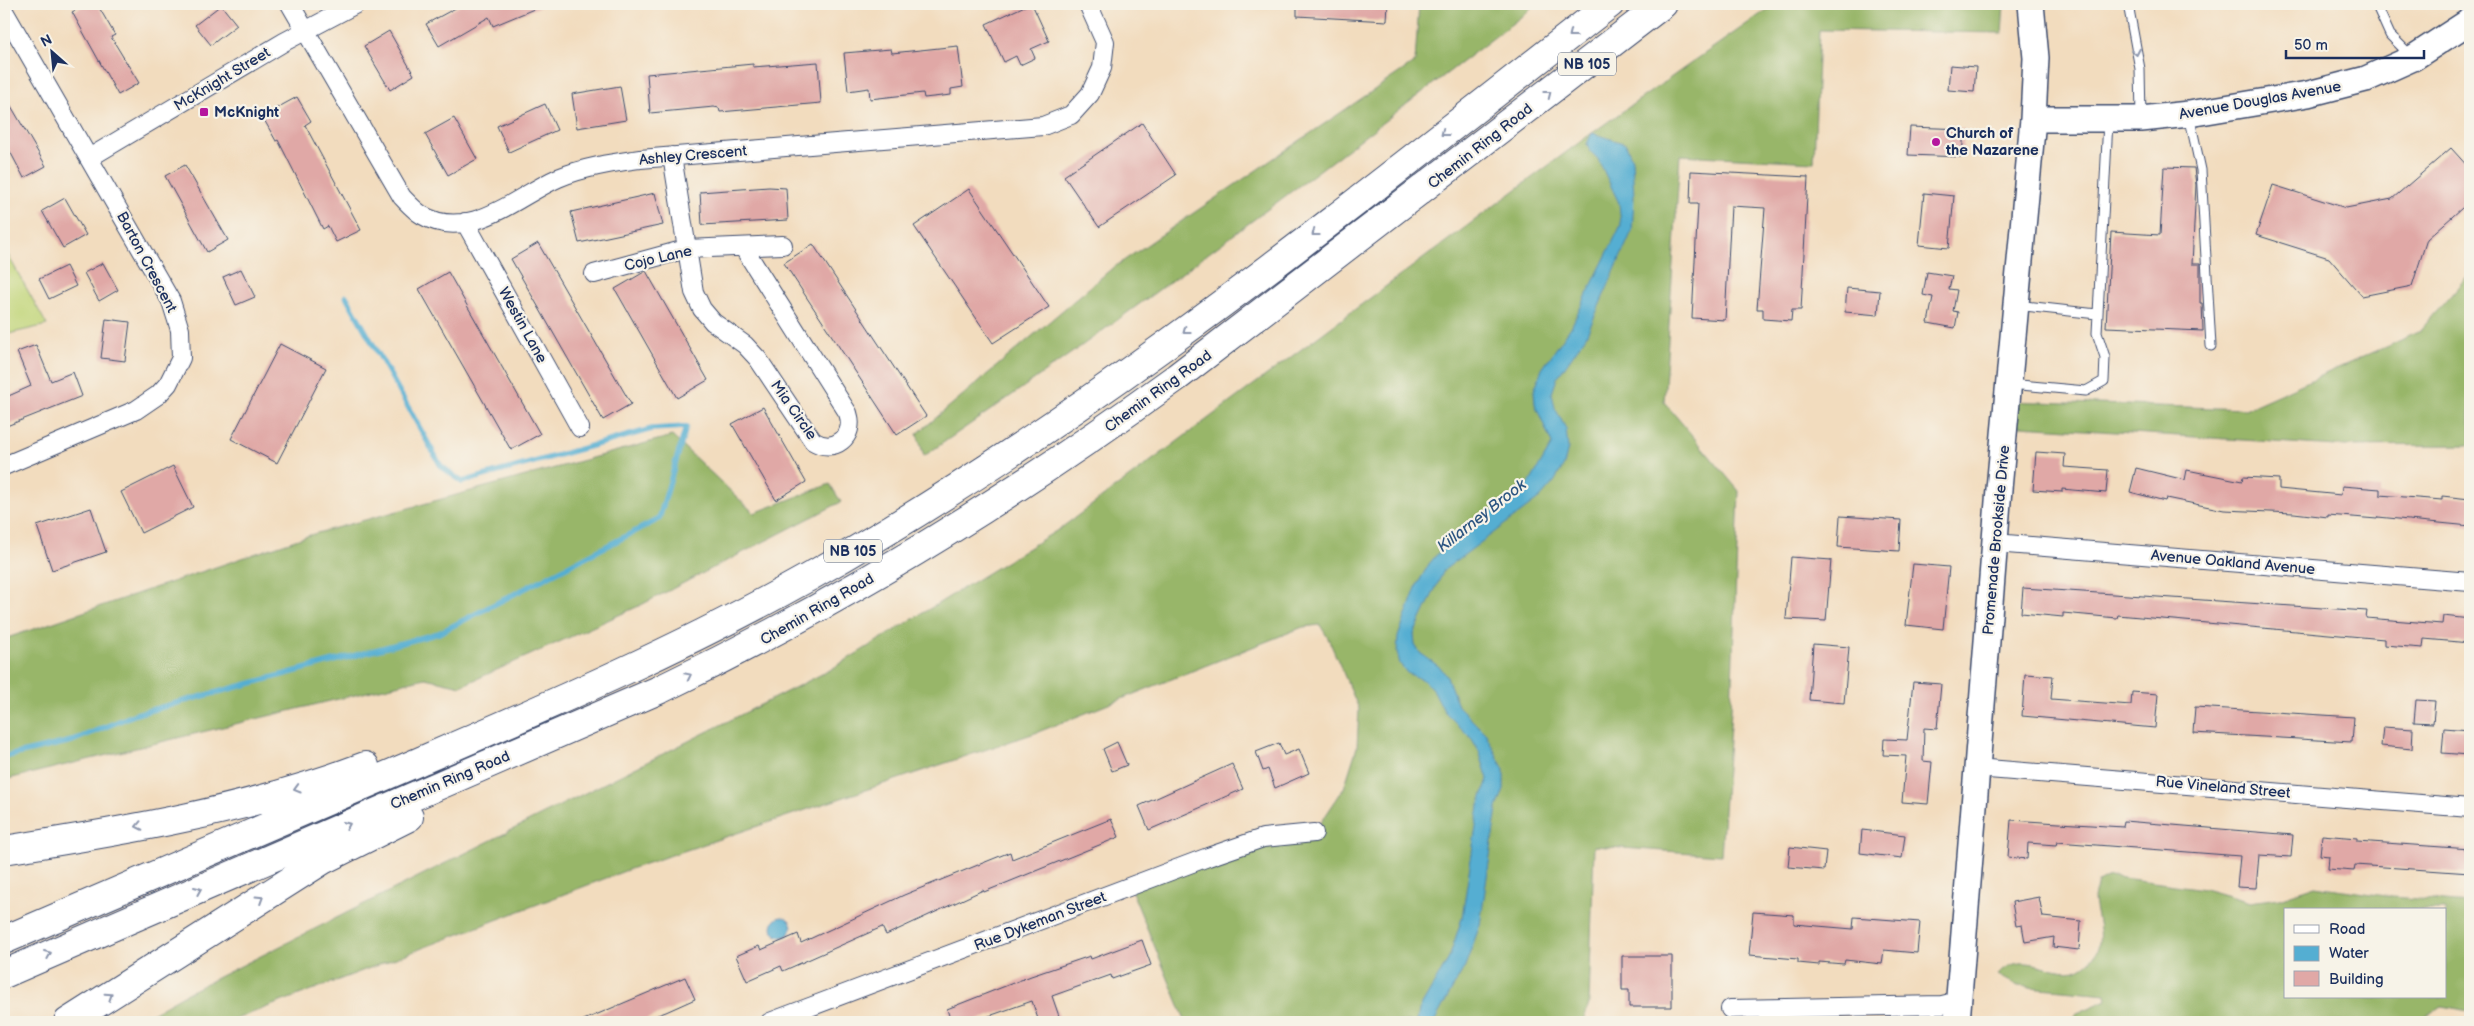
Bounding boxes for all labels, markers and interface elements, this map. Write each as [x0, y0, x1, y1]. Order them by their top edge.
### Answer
north arrow [28, 28, 78, 78]
one-way arrow [1569, 28, 1578, 36]
scale bar [2286, 28, 2424, 60]
text: N [38, 31, 55, 51]
text: 50 m [2294, 36, 2328, 55]
street label: McKnight Street [170, 43, 274, 115]
one-way arrow [2131, 47, 2141, 56]
road number: NB 105 [1558, 52, 1616, 76]
street label: Avenue Douglas Avenue [2178, 77, 2343, 124]
one-way arrow [1542, 91, 1551, 99]
street label: Chemin Ring Road [1424, 100, 1537, 193]
place label: McKnight [214, 103, 279, 121]
marker: McKnight [198, 106, 210, 118]
place label: Church of the Nazarene [1945, 124, 2039, 160]
one-way arrow [1440, 128, 1449, 137]
marker: Church of the Nazarene [1930, 136, 1942, 148]
street label: Ashley Crescent [638, 141, 748, 170]
street label: Barton Crescent [112, 209, 181, 316]
one-way arrow [1312, 227, 1321, 235]
street label: Cojo Lane [622, 241, 694, 276]
street label: Westin Lane [494, 284, 551, 367]
one-way arrow [1183, 326, 1192, 334]
street label: Chemin Ring Road [1101, 346, 1216, 437]
street label: Mia Circle [766, 377, 821, 444]
street label: Promenade Brookside Drive [1979, 444, 2014, 636]
water label: Killarney Brook [1434, 475, 1531, 557]
road number: NB 105 [824, 540, 882, 562]
street label: Avenue Oakland Avenue [2150, 546, 2316, 579]
street label: Chemin Ring Road [757, 569, 877, 650]
one-way arrow [683, 672, 692, 682]
street label: Chemin Ring Road [388, 747, 513, 814]
street label: Rue Vineland Street [2155, 772, 2292, 803]
one-way arrow [293, 783, 302, 793]
one-way arrow [135, 821, 143, 831]
one-way arrow [342, 821, 351, 832]
one-way arrow [193, 885, 202, 896]
street label: Rue Dykeman Street [971, 887, 1109, 955]
one-way arrow [255, 895, 264, 905]
legend [2284, 908, 2446, 998]
text: Road [2329, 920, 2365, 939]
text: Water [2329, 944, 2369, 963]
one-way arrow [44, 950, 52, 960]
text: Building [2329, 970, 2384, 989]
one-way arrow [103, 993, 112, 1002]

